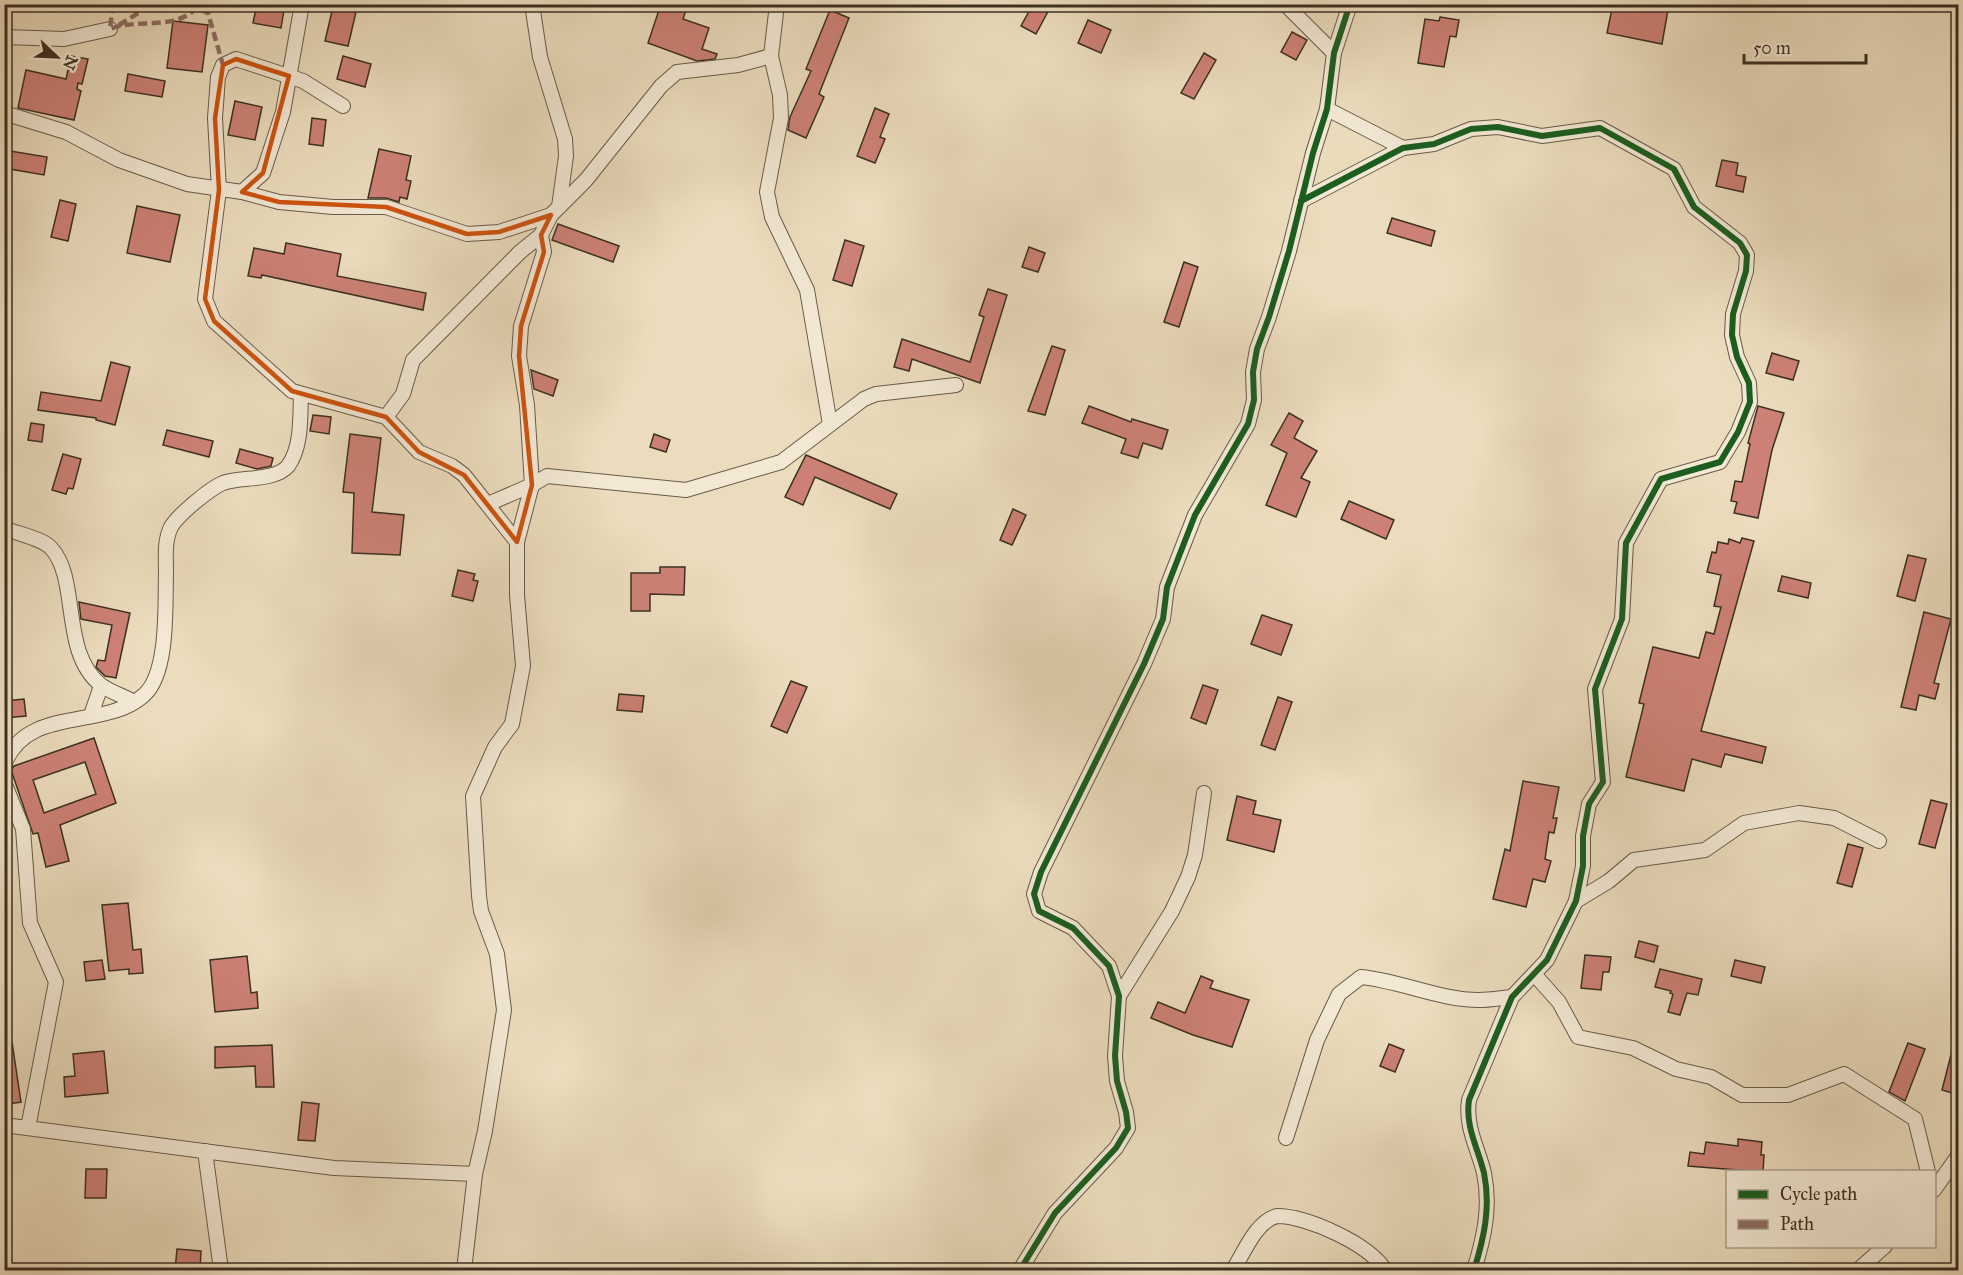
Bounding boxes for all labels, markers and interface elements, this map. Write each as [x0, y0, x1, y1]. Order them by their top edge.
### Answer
north arrow [27, 27, 87, 87]
scale bar [1744, 27, 1866, 65]
text: 50 m [1753, 37, 1791, 59]
text: N [59, 53, 82, 73]
legend [1726, 1170, 1936, 1248]
text: Cycle path [1780, 1183, 1857, 1205]
text: Path [1780, 1213, 1814, 1235]

